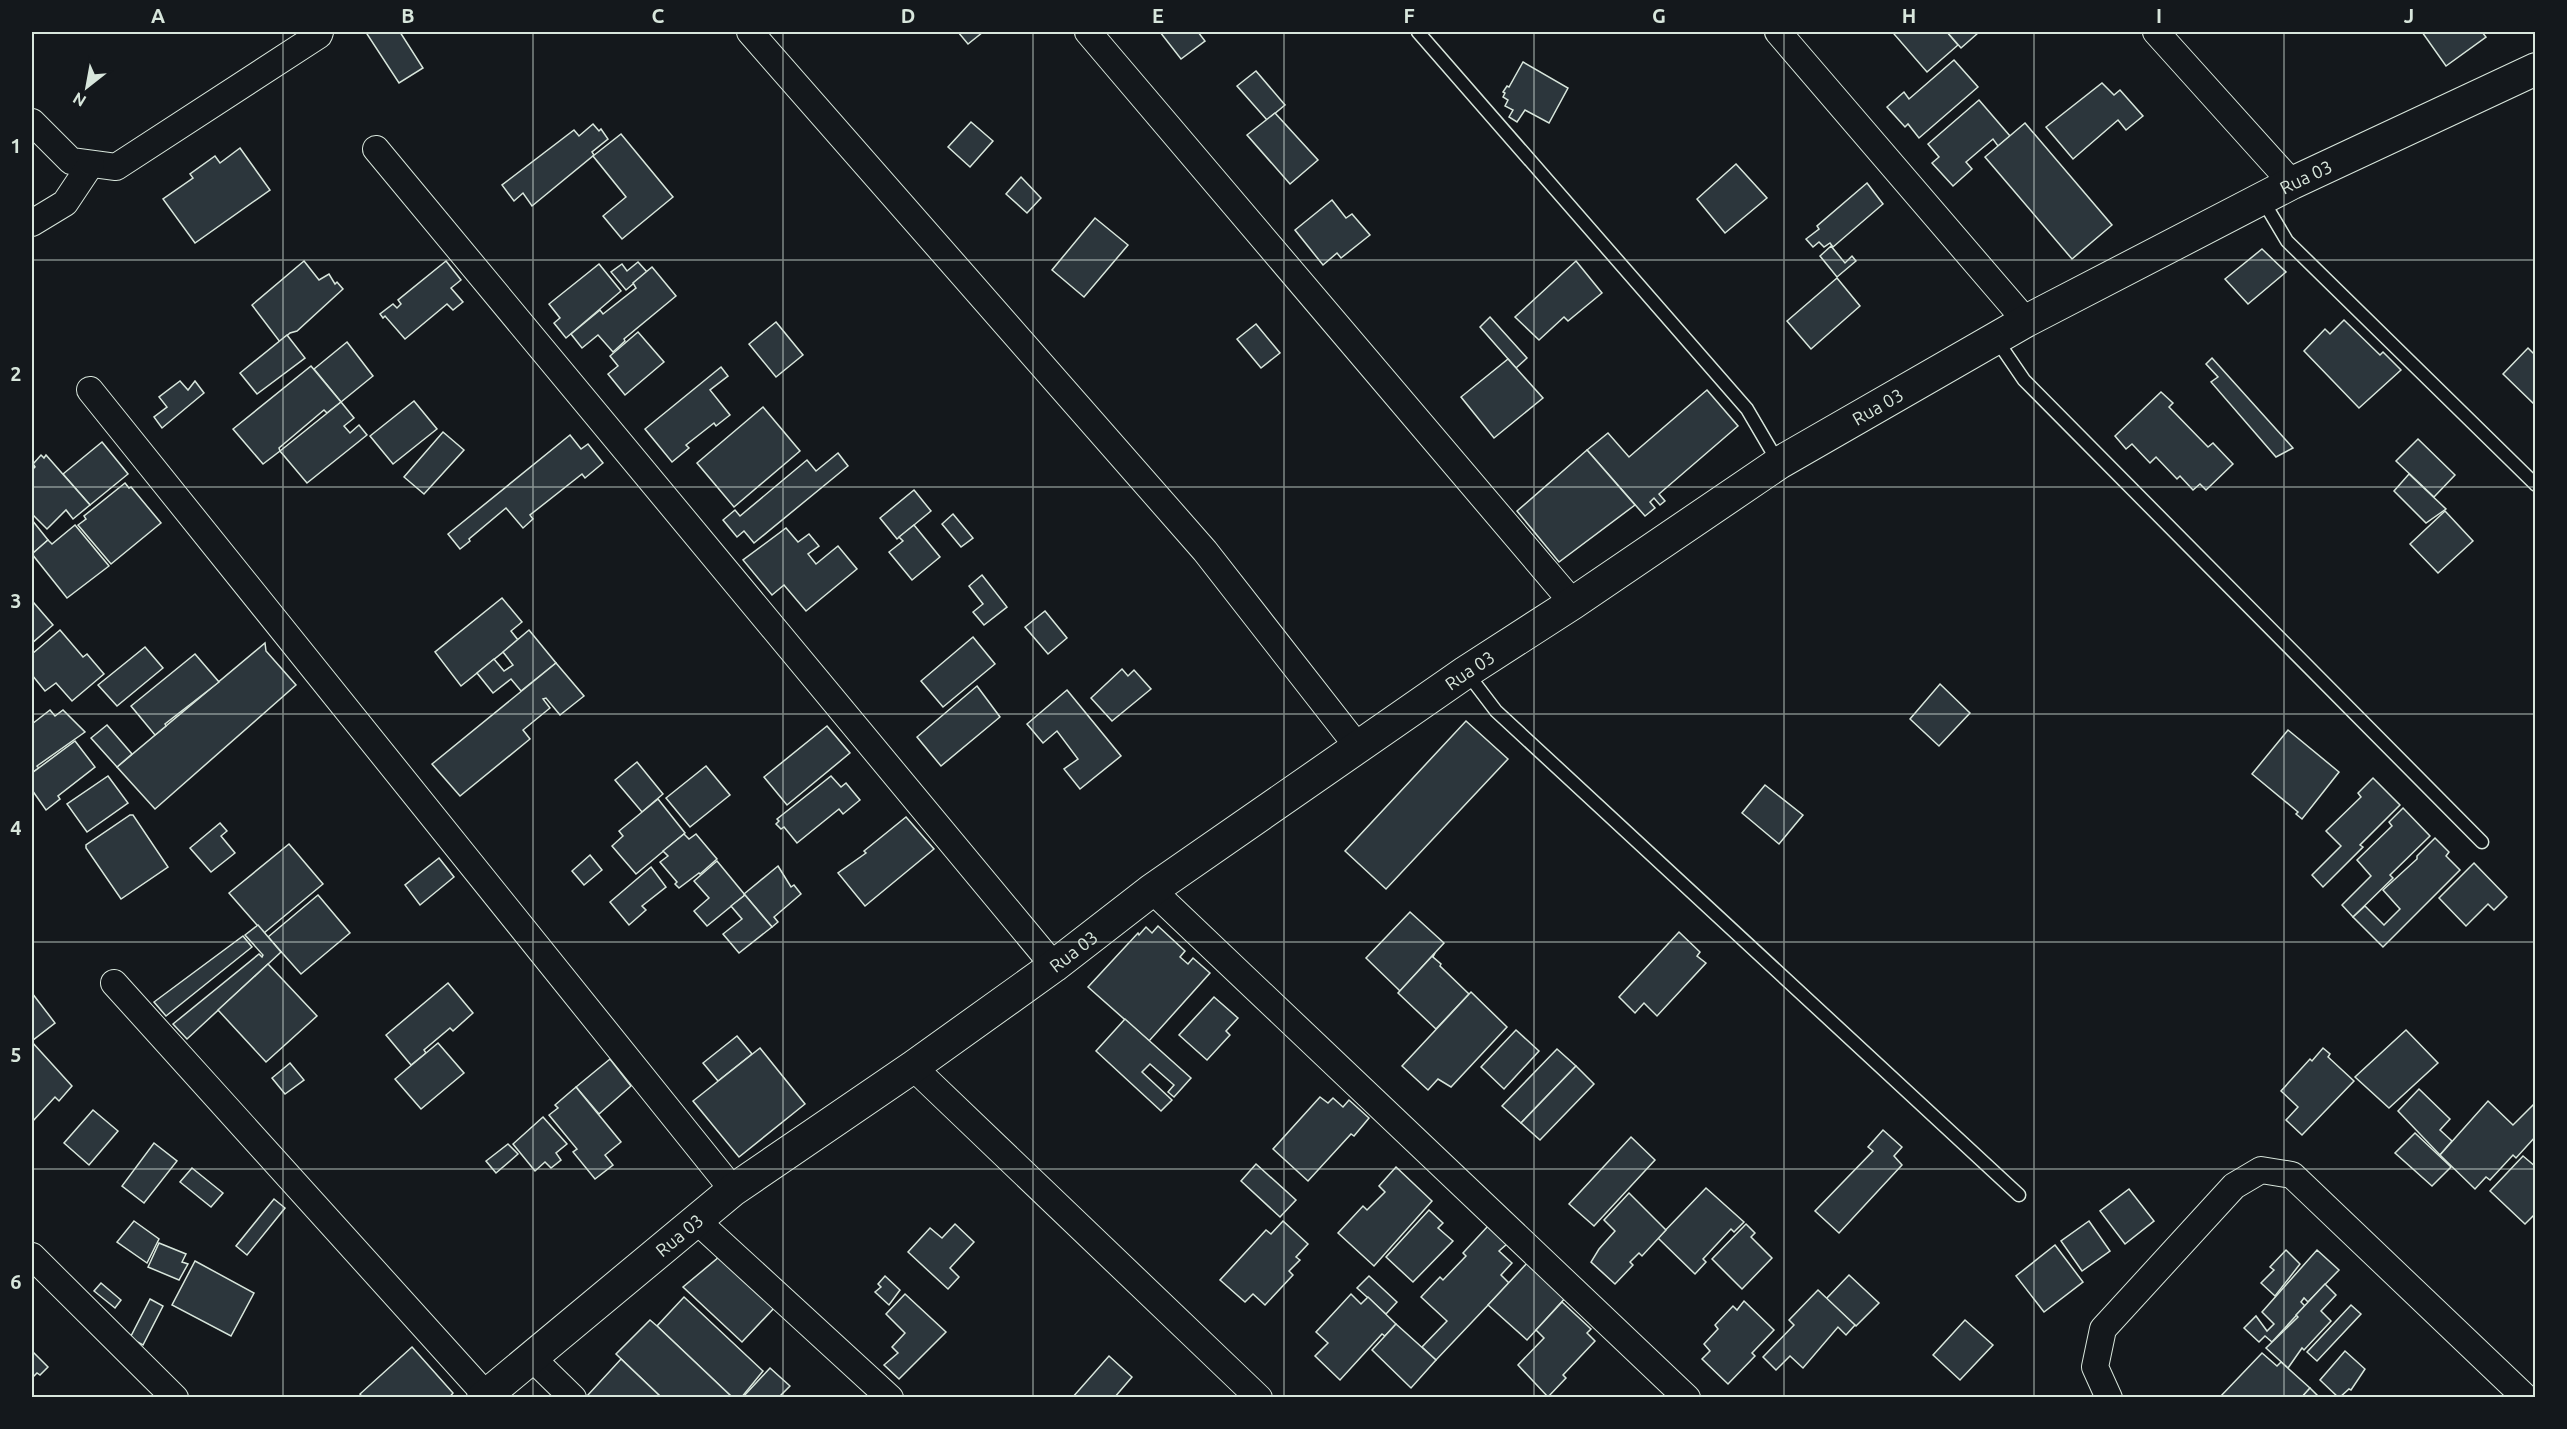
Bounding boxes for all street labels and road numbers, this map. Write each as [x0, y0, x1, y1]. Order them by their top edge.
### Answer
street label: Rua 03 [2276, 156, 2335, 198]
street label: Rua 03 [1849, 384, 1906, 429]
street label: Rua 03 [1441, 646, 1498, 694]
street label: Rua 03 [1045, 926, 1101, 976]
street label: Rua 03 [651, 1210, 707, 1260]

